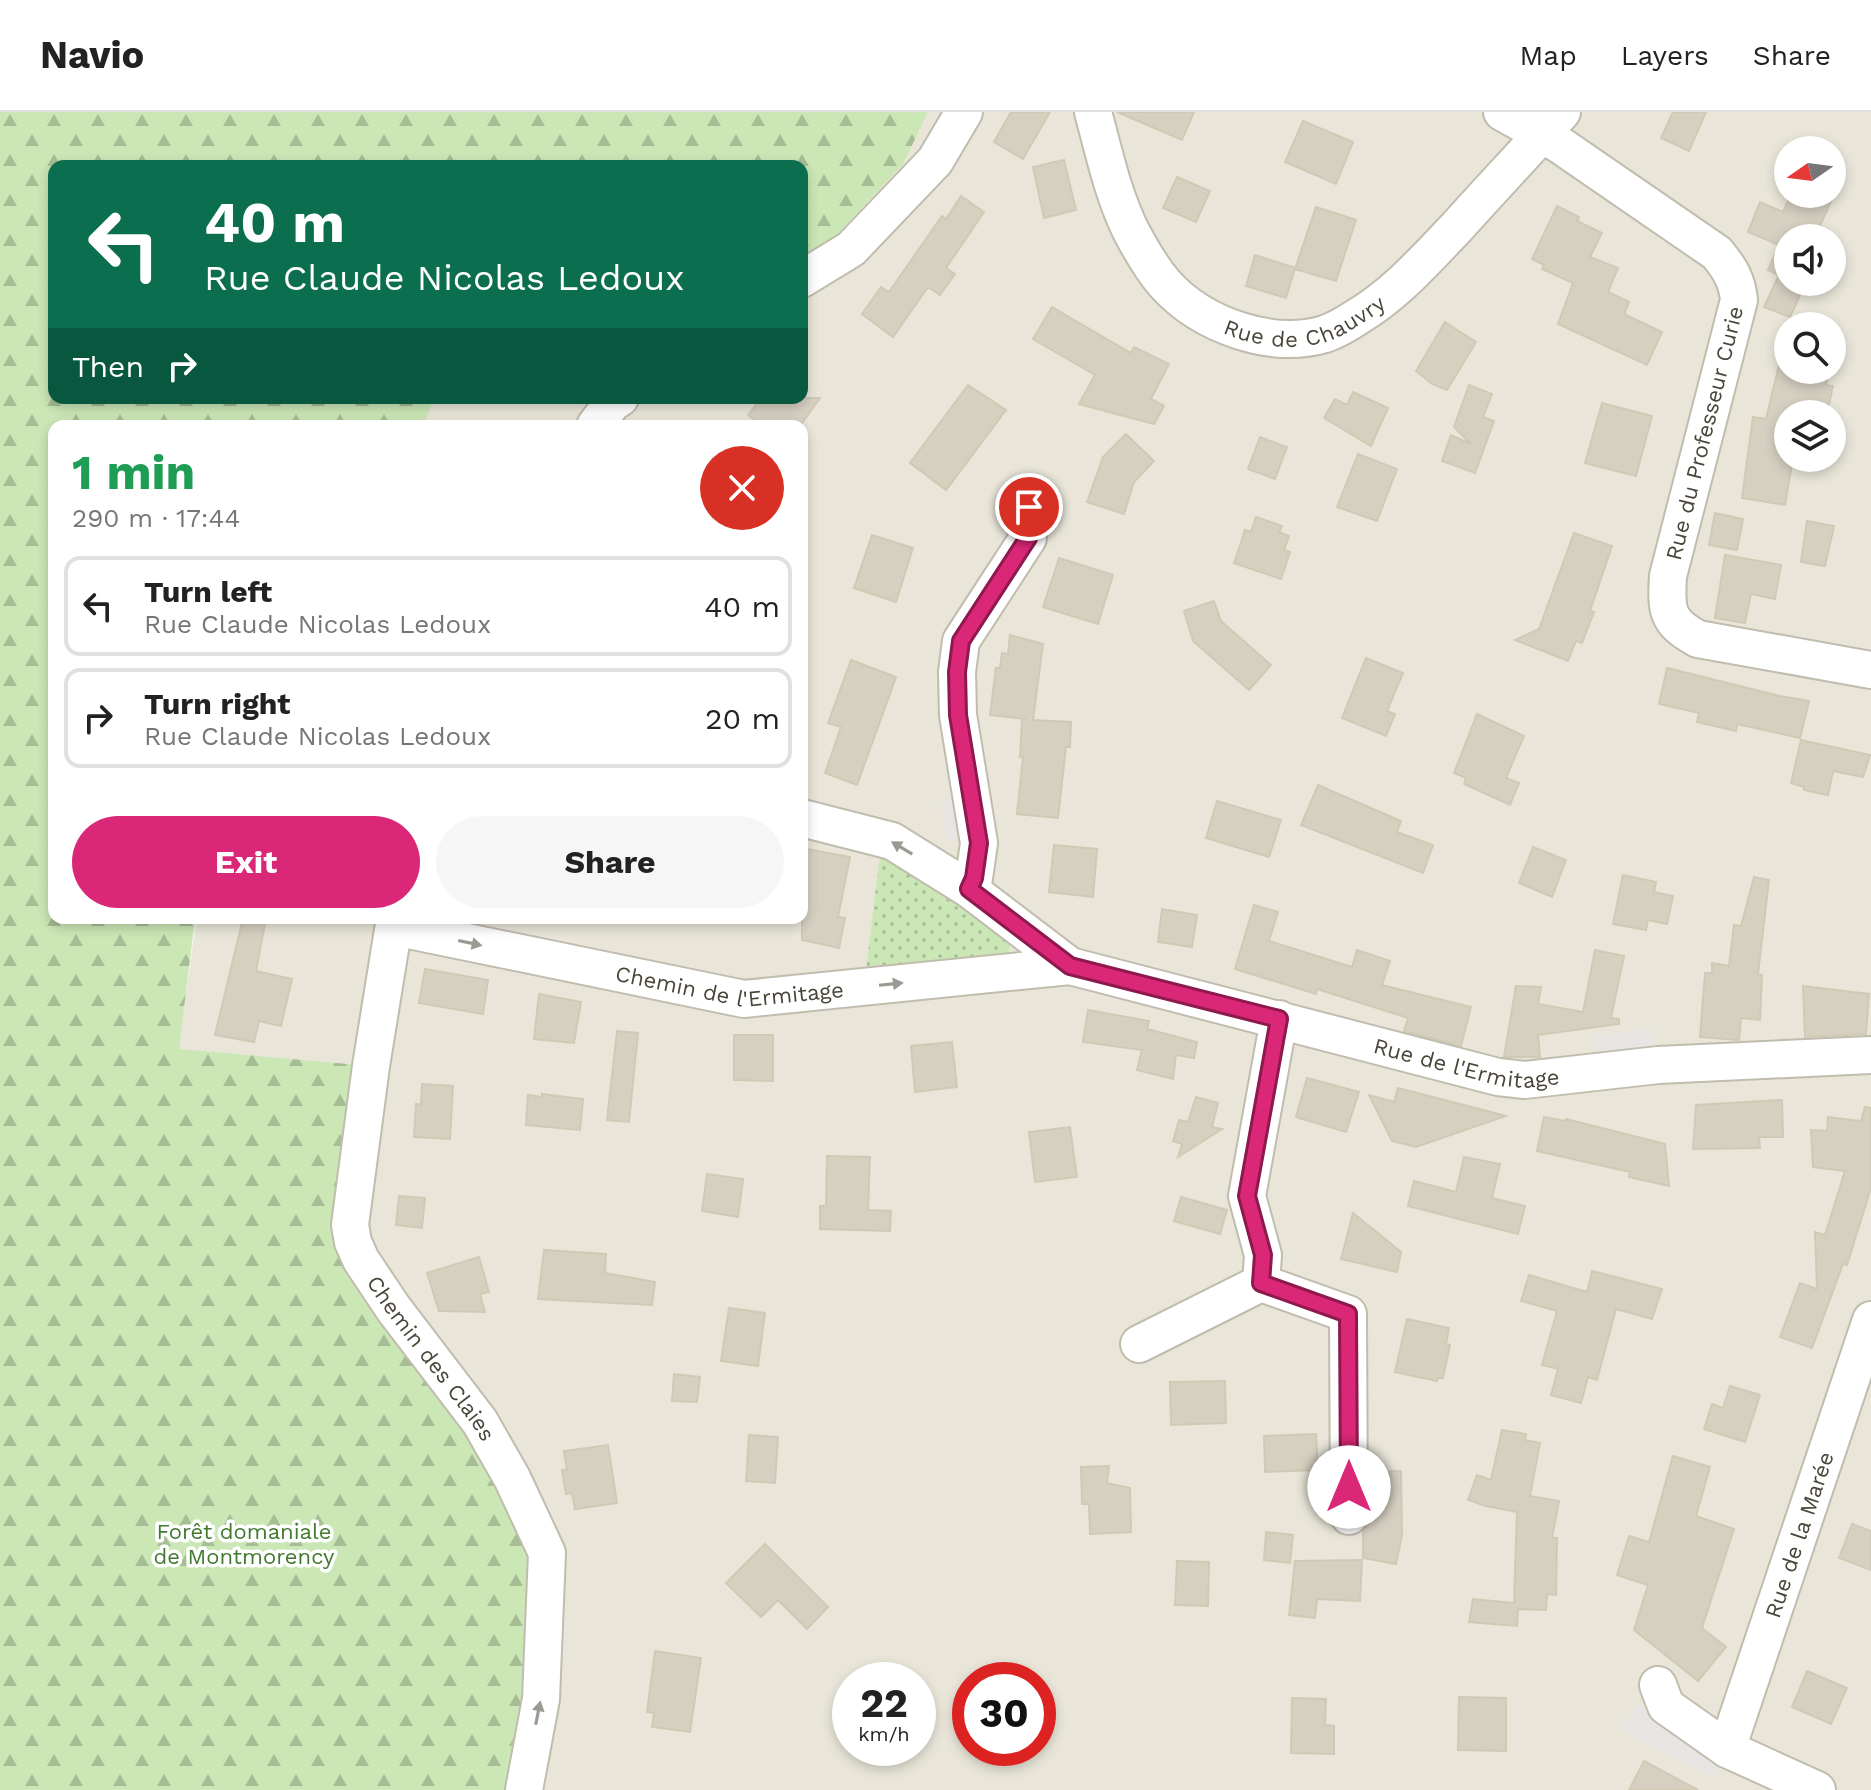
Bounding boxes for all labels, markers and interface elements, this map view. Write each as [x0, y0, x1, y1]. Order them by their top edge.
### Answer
text: Navio [40, 33, 144, 77]
text: Map [1520, 39, 1577, 72]
text: Layers [1621, 39, 1709, 72]
text: Share [1753, 39, 1831, 72]
north arrow [1774, 136, 1846, 208]
map controls [1774, 136, 1846, 472]
text: 40 m [204, 190, 345, 256]
icon: left [72, 192, 176, 296]
button: sound [1774, 224, 1846, 296]
text: Rue Claude Nicolas Ledoux [204, 257, 684, 299]
street label: Rue de Chauvry [1220, 290, 1390, 352]
street label: Rue du Professeur Curie [1661, 304, 1748, 563]
button: search [1774, 312, 1846, 384]
icon: right [160, 344, 204, 388]
text: Then [72, 349, 144, 384]
button: layers [1774, 400, 1846, 472]
text: 1 min [72, 444, 195, 501]
button: close [700, 446, 784, 530]
pin [995, 473, 1063, 541]
icon: arrive [1007, 485, 1051, 529]
text: 290 m · 17:44 [72, 503, 240, 533]
text: Turn left [144, 574, 272, 609]
icon: left [76, 584, 120, 628]
text: 40 m [704, 589, 780, 624]
text: Rue Claude Nicolas Ledoux [144, 609, 491, 639]
text: Turn right [144, 686, 290, 721]
icon: right [76, 696, 120, 740]
text: 20 m [705, 701, 780, 736]
text: Rue Claude Nicolas Ledoux [144, 721, 491, 751]
button: Exit [72, 816, 420, 908]
button: Share [436, 816, 784, 908]
one-way arrow [892, 840, 913, 855]
one-way arrow [458, 937, 483, 950]
street label: Chemin de l'Ermitage [613, 961, 845, 1012]
one-way arrow [879, 978, 904, 991]
street label: Rue de l'Ermitage [1371, 1033, 1561, 1093]
street label: Chemin des Claies [362, 1271, 500, 1445]
position arrow [1307, 1445, 1391, 1529]
street label: Rue de la Marée [1760, 1449, 1839, 1621]
park label: Forêt domaniale de Montmorency [154, 1519, 335, 1569]
speed limit sign: 30 [952, 1662, 1056, 1766]
text: 22 [860, 1680, 908, 1727]
one-way arrow [533, 1701, 545, 1726]
text: km/h [858, 1722, 910, 1746]

